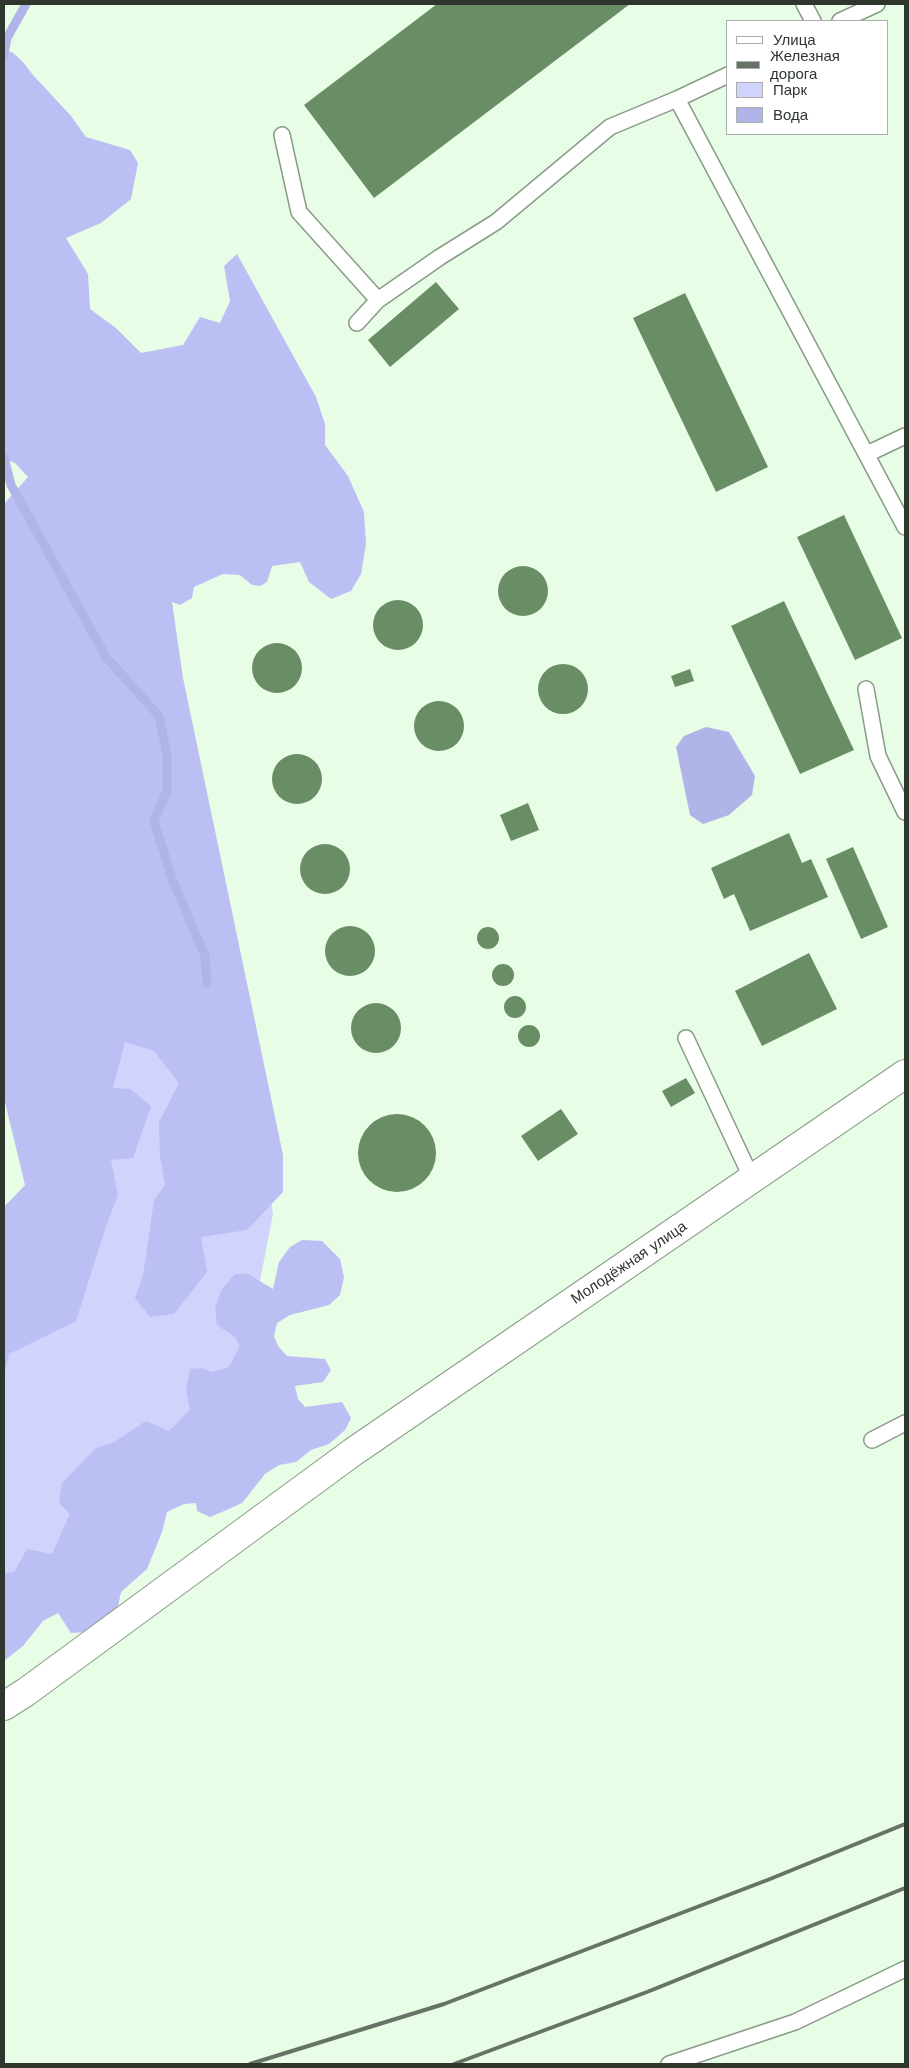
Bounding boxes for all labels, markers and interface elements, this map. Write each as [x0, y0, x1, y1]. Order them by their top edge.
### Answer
legend [726, 20, 889, 135]
text: Улица [773, 31, 816, 49]
text: Железная дорога [770, 47, 840, 83]
text: Парк [773, 81, 807, 99]
text: Вода [773, 106, 808, 124]
street label: Молодёжная улица [568, 1218, 690, 1308]

